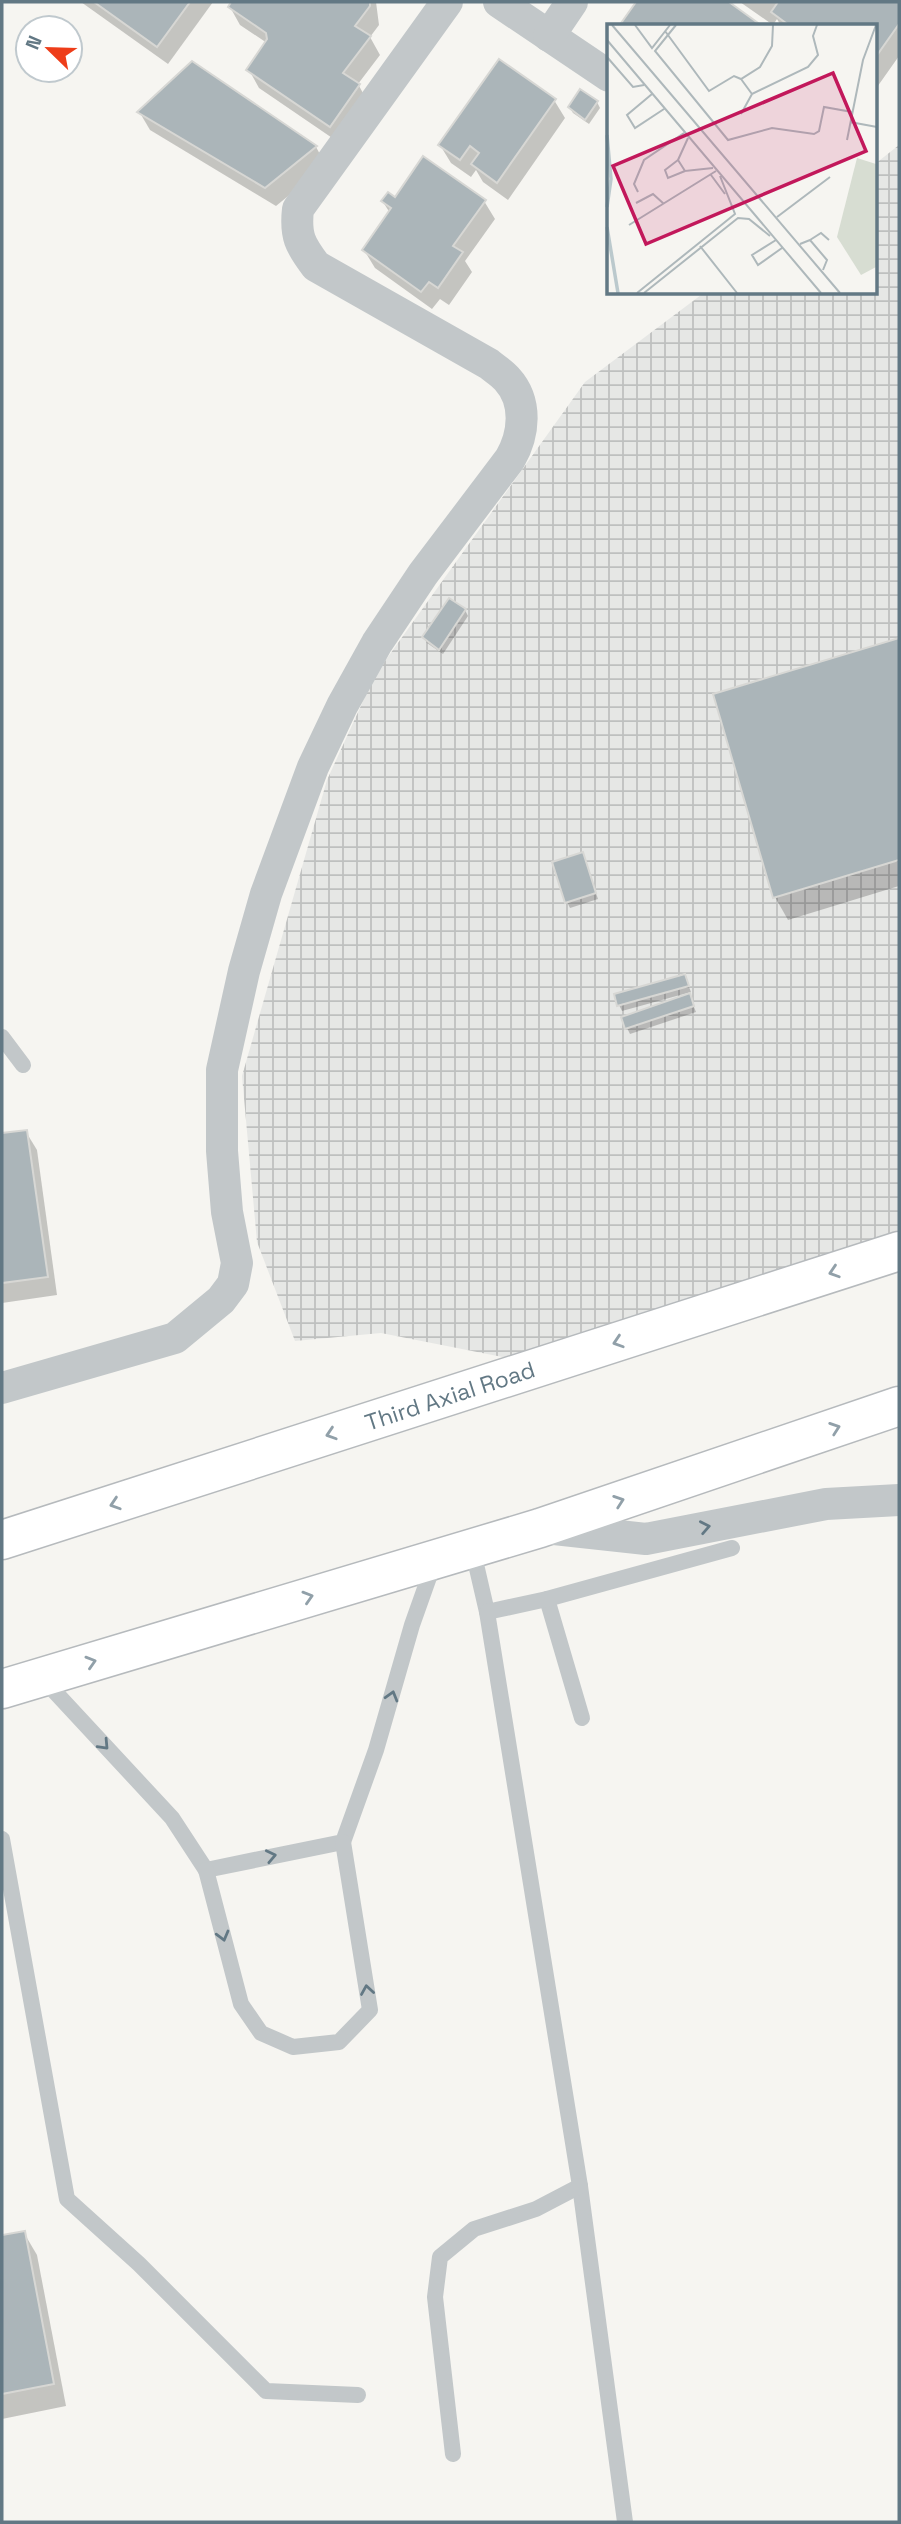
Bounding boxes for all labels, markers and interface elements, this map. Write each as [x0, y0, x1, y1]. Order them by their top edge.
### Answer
north arrow [14, 14, 84, 84]
inset map [607, 24, 876, 294]
text: N [20, 32, 48, 53]
one-way arrow [829, 1264, 841, 1278]
one-way arrow [612, 1333, 624, 1348]
street label: Third Axial Road [361, 1354, 539, 1438]
one-way arrow [828, 1422, 840, 1436]
one-way arrow [326, 1426, 338, 1440]
one-way arrow [613, 1495, 625, 1509]
one-way arrow [109, 1496, 121, 1510]
one-way arrow [699, 1521, 711, 1536]
one-way arrow [302, 1591, 314, 1605]
one-way arrow [84, 1656, 96, 1671]
one-way arrow [383, 1690, 398, 1702]
one-way arrow [96, 1737, 109, 1750]
one-way arrow [265, 1850, 277, 1865]
one-way arrow [215, 1930, 229, 1942]
one-way arrow [360, 1984, 375, 1996]

